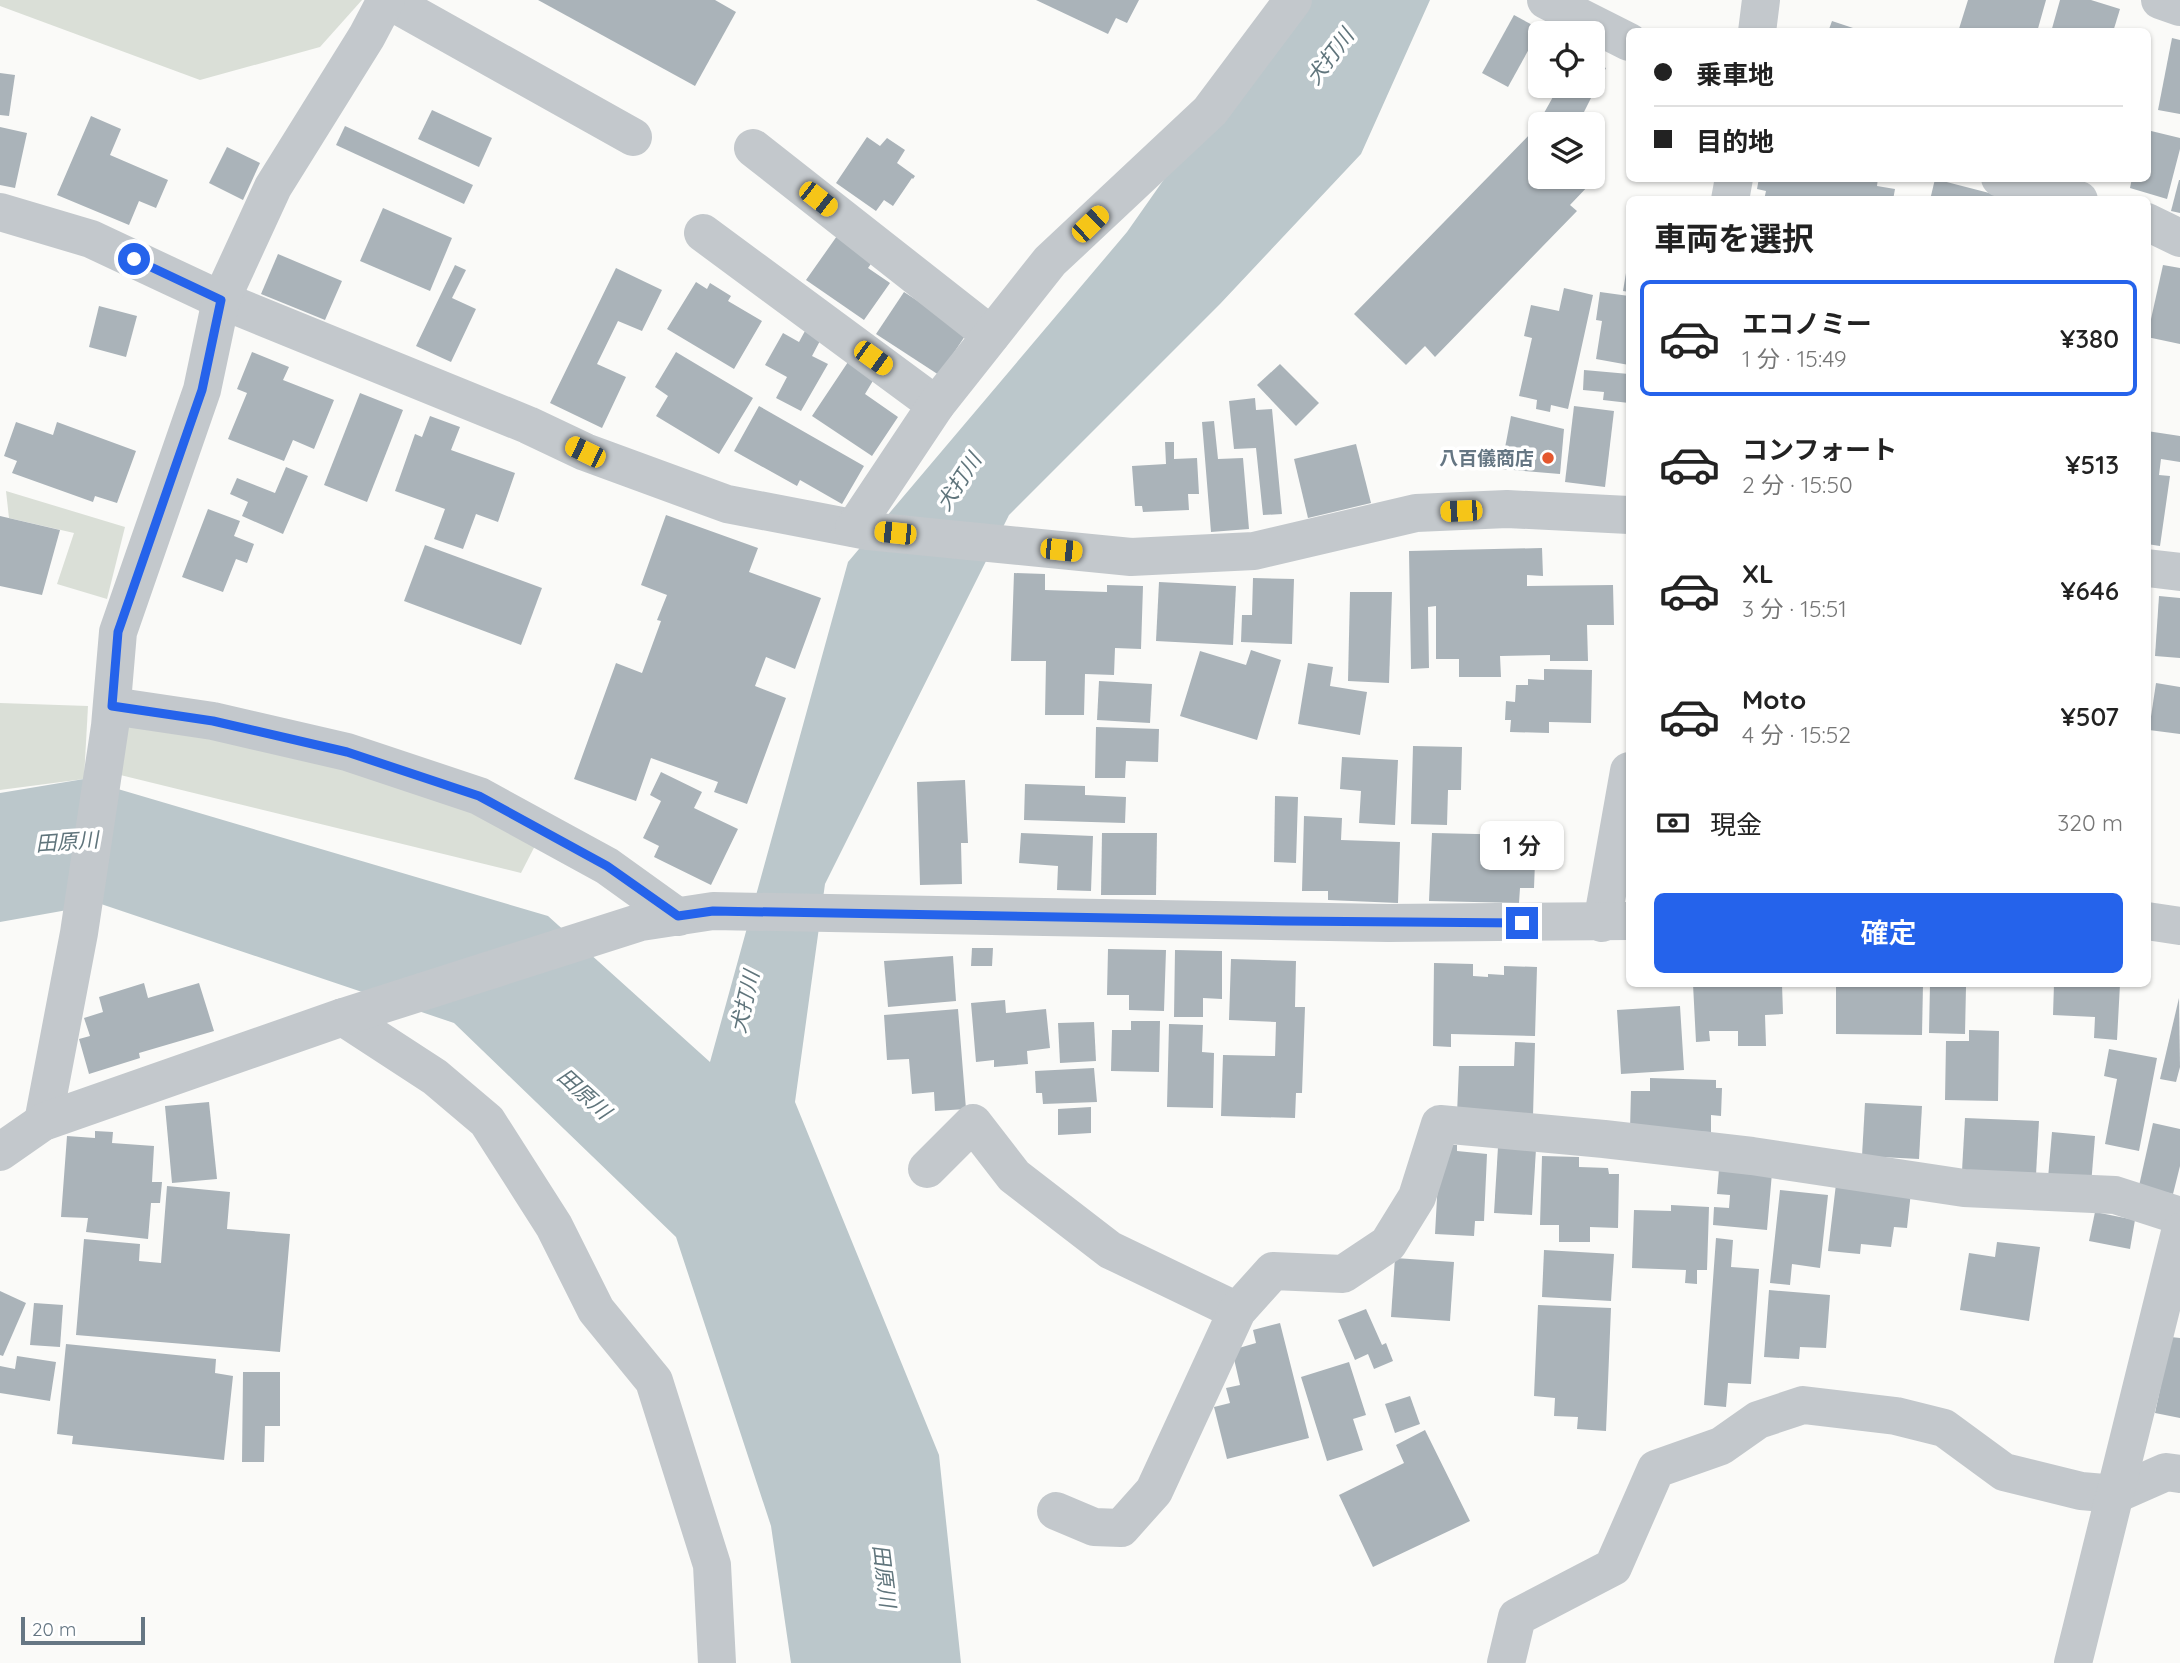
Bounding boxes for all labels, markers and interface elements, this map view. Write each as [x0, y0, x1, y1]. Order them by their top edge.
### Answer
map controls [1528, 21, 1605, 189]
button: locate [1528, 21, 1605, 98]
water label: 犬打川 [1300, 22, 1360, 89]
text: 乗車地 [1696, 58, 1774, 91]
button: layers [1528, 112, 1605, 189]
text: 目的地 [1696, 125, 1774, 158]
car [795, 178, 842, 220]
car [1068, 202, 1113, 246]
text: 車両を選択 [1654, 218, 1814, 258]
route start [118, 243, 150, 275]
icon: car [1658, 307, 1721, 370]
text: エコノミー [1742, 307, 1872, 340]
text: ¥380 [2060, 322, 2119, 355]
car [850, 337, 897, 379]
text: 1 分 · 15:49 [1742, 344, 1847, 373]
car [562, 433, 609, 471]
icon: car [1658, 433, 1721, 496]
text: コンフォート [1742, 433, 1897, 466]
water label: 犬打川 [930, 446, 987, 515]
place label: 八百儀商店 [1439, 446, 1534, 470]
text: ¥513 [2065, 448, 2119, 481]
marker: 八百儀商店 [1540, 450, 1556, 466]
text: 2 分 · 15:50 [1742, 470, 1853, 499]
car [1440, 500, 1483, 522]
car [874, 520, 917, 546]
car [1040, 537, 1083, 563]
text: XL [1742, 557, 1774, 590]
icon: car [1658, 559, 1721, 622]
text: ¥646 [2060, 574, 2119, 607]
text: 3 分 · 15:51 [1742, 594, 1847, 623]
text: Moto [1742, 683, 1806, 716]
icon: car [1658, 685, 1721, 748]
text: ¥507 [2060, 700, 2119, 733]
text: 4 分 · 15:52 [1742, 720, 1851, 749]
icon: cash [1654, 804, 1692, 842]
text: 現金 [1710, 808, 1762, 841]
text: 320 m [2057, 808, 2123, 837]
callout: 1 分 [1480, 822, 1564, 870]
water label: 田原川 [35, 826, 101, 856]
text: 1 分 [1503, 831, 1541, 860]
button: 確定 [1654, 893, 2123, 973]
route end [1506, 907, 1538, 939]
water label: 犬打川 [724, 966, 764, 1035]
water label: 田原川 [553, 1063, 618, 1125]
water label: 田原川 [868, 1543, 902, 1611]
scale bar [21, 1614, 145, 1646]
text: 20 m [32, 1617, 76, 1641]

